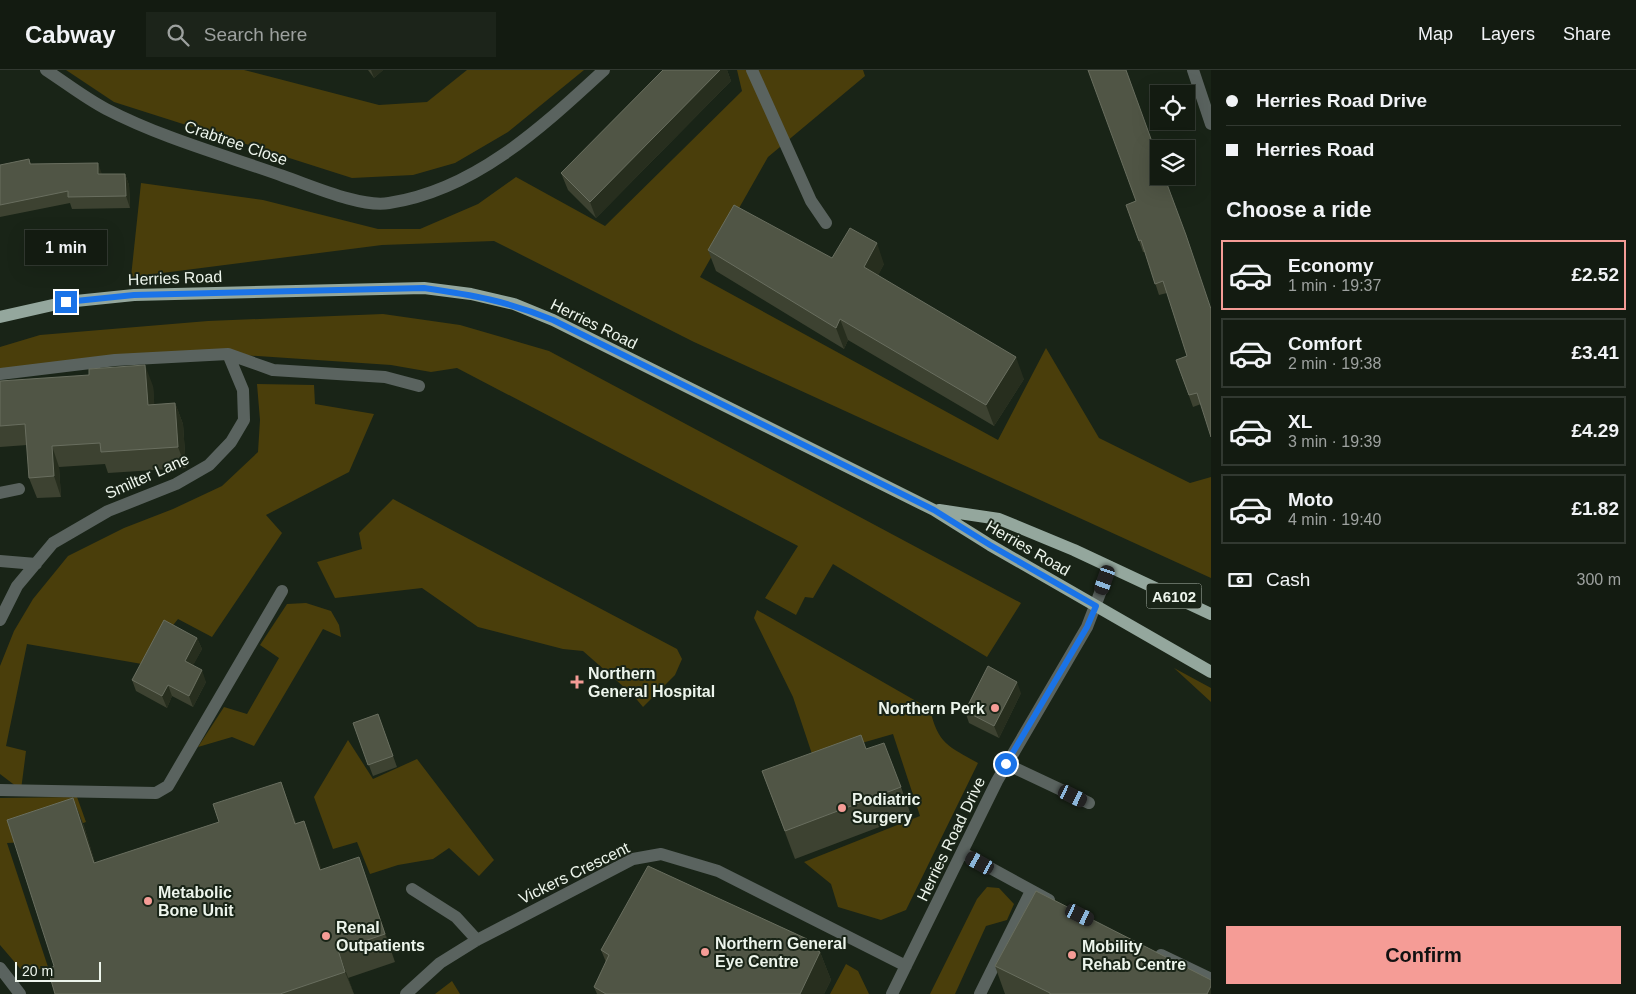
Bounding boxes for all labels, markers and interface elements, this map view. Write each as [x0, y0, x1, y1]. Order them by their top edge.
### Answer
search box [146, 12, 496, 57]
text: Cabway [25, 21, 116, 48]
icon: search [164, 21, 192, 49]
text: Search here [204, 24, 307, 45]
text: Map [1418, 24, 1453, 44]
text: Layers [1481, 24, 1535, 44]
text: Share [1563, 24, 1611, 44]
map controls [1150, 85, 1195, 185]
button: locate [1150, 85, 1195, 130]
text: Herries Road Drive [1256, 90, 1427, 111]
street label: Crabtree Close [182, 117, 290, 169]
text: Herries Road [1256, 139, 1374, 160]
button: layers [1150, 140, 1195, 185]
text: Choose a ride [1226, 197, 1371, 222]
callout: 1 min [25, 230, 107, 264]
text: 1 min [45, 239, 87, 256]
icon: car [1228, 253, 1273, 298]
text: Economy [1288, 255, 1374, 276]
text: £2.52 [1571, 264, 1619, 285]
street label: Herries Road [128, 268, 222, 288]
text: 1 min · 19:37 [1288, 277, 1381, 294]
route end [55, 291, 77, 313]
street label: Herries Road [548, 296, 640, 352]
icon: car [1228, 331, 1273, 376]
text: Comfort [1288, 333, 1362, 354]
text: £3.41 [1571, 342, 1619, 363]
text: 2 min · 19:38 [1288, 355, 1381, 372]
icon: car [1228, 409, 1273, 454]
text: XL [1288, 411, 1312, 432]
text: £4.29 [1571, 420, 1619, 441]
text: 3 min · 19:39 [1288, 433, 1381, 450]
street label: Smilter Lane [103, 450, 192, 502]
icon: car [1228, 487, 1273, 532]
text: Moto [1288, 489, 1333, 510]
text: £1.82 [1571, 498, 1619, 519]
text: 4 min · 19:40 [1288, 511, 1381, 528]
street label: Herries Road [983, 517, 1073, 579]
car [1093, 563, 1116, 597]
icon: cash [1226, 566, 1254, 594]
text: Cash [1266, 569, 1310, 590]
text: 300 m [1577, 571, 1621, 588]
road number: A6102 [1146, 584, 1202, 608]
place label: Northern General Hospital [588, 665, 715, 700]
marker: Northern General Hospital [570, 675, 584, 689]
place label: Northern Perk [878, 700, 985, 717]
marker: Northern Perk [989, 702, 1001, 714]
route start [995, 753, 1017, 775]
street label: Herries Road Drive [914, 774, 989, 904]
car [1056, 783, 1089, 809]
place label: Podiatric Surgery [852, 791, 921, 826]
marker: Podiatric Surgery [836, 802, 848, 814]
street label: Vickers Crescent [516, 839, 632, 907]
car [963, 849, 996, 877]
place label: Metabolic Bone Unit [158, 884, 234, 919]
marker: Metabolic Bone Unit [142, 895, 154, 907]
car [1063, 902, 1096, 928]
place label: Renal Outpatients [336, 919, 425, 954]
button: Confirm [1226, 926, 1621, 984]
marker: Renal Outpatients [320, 930, 332, 942]
place label: Northern General Eye Centre [715, 935, 847, 970]
place label: Mobility Rehab Centre [1082, 938, 1186, 973]
marker: Northern General Eye Centre [699, 946, 711, 958]
marker: Mobility Rehab Centre [1066, 949, 1078, 961]
scale bar [15, 959, 101, 982]
text: 20 m [22, 963, 53, 979]

